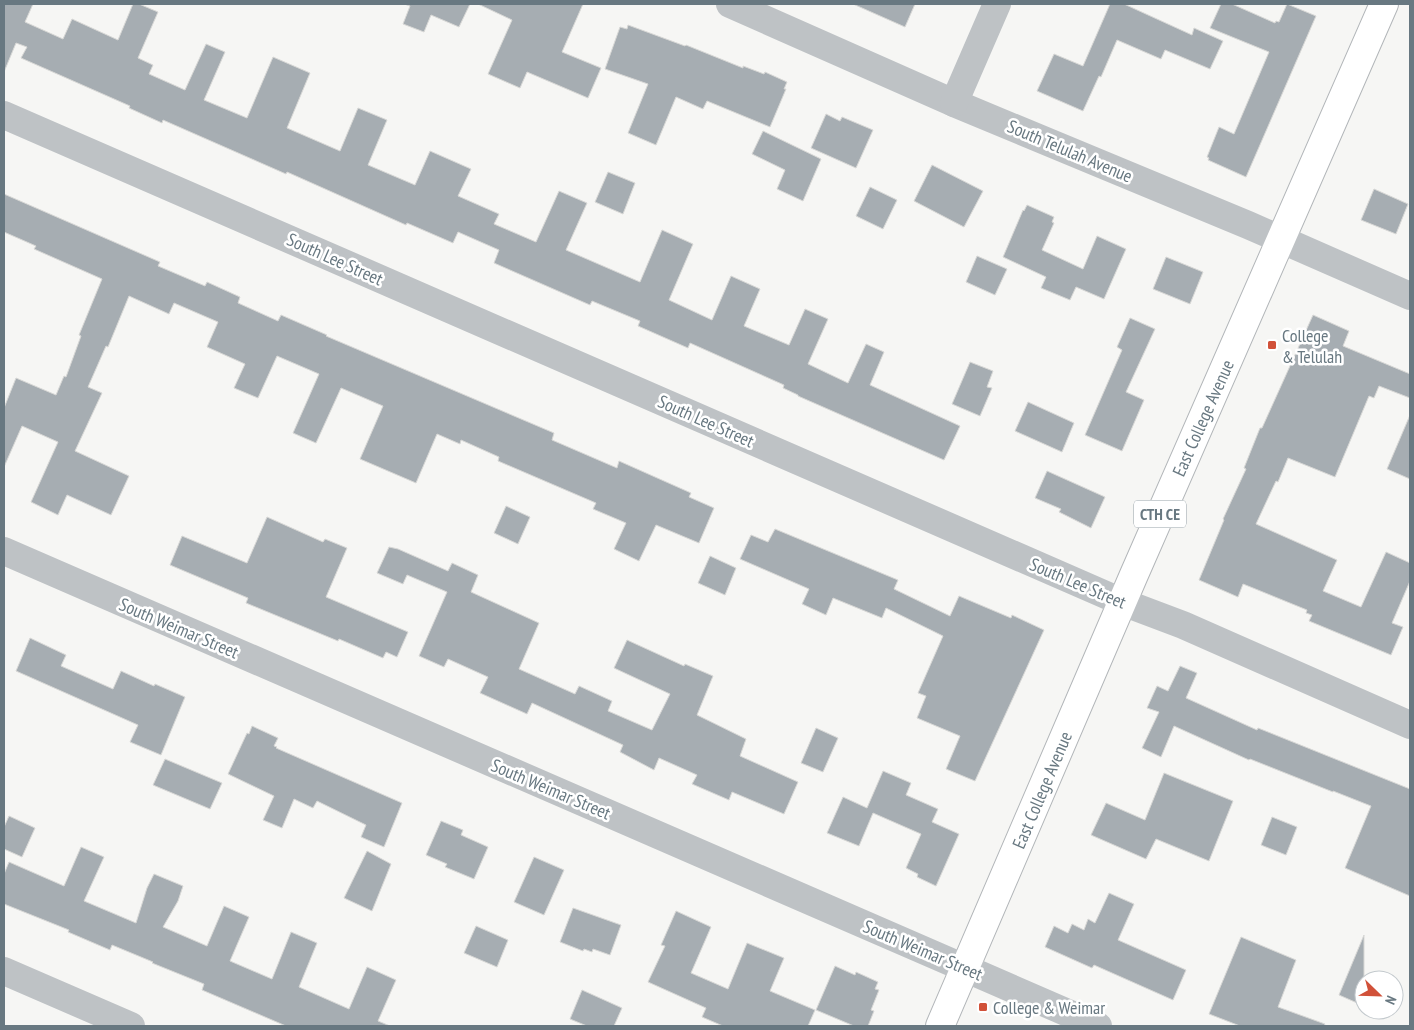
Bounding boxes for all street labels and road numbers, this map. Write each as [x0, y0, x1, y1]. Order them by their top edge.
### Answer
street label: South Telulah Avenue [1004, 114, 1136, 188]
street label: South Lee Street [284, 228, 387, 290]
street label: East College Avenue [1167, 356, 1239, 480]
street label: South Lee Street [655, 390, 758, 452]
road number: CTH CE [1134, 500, 1186, 528]
street label: South Lee Street [1026, 552, 1130, 614]
street label: South Weimar Street [116, 593, 242, 663]
street label: East College Avenue [1007, 728, 1077, 852]
street label: South Weimar Street [488, 754, 614, 824]
street label: South Weimar Street [860, 915, 986, 985]

